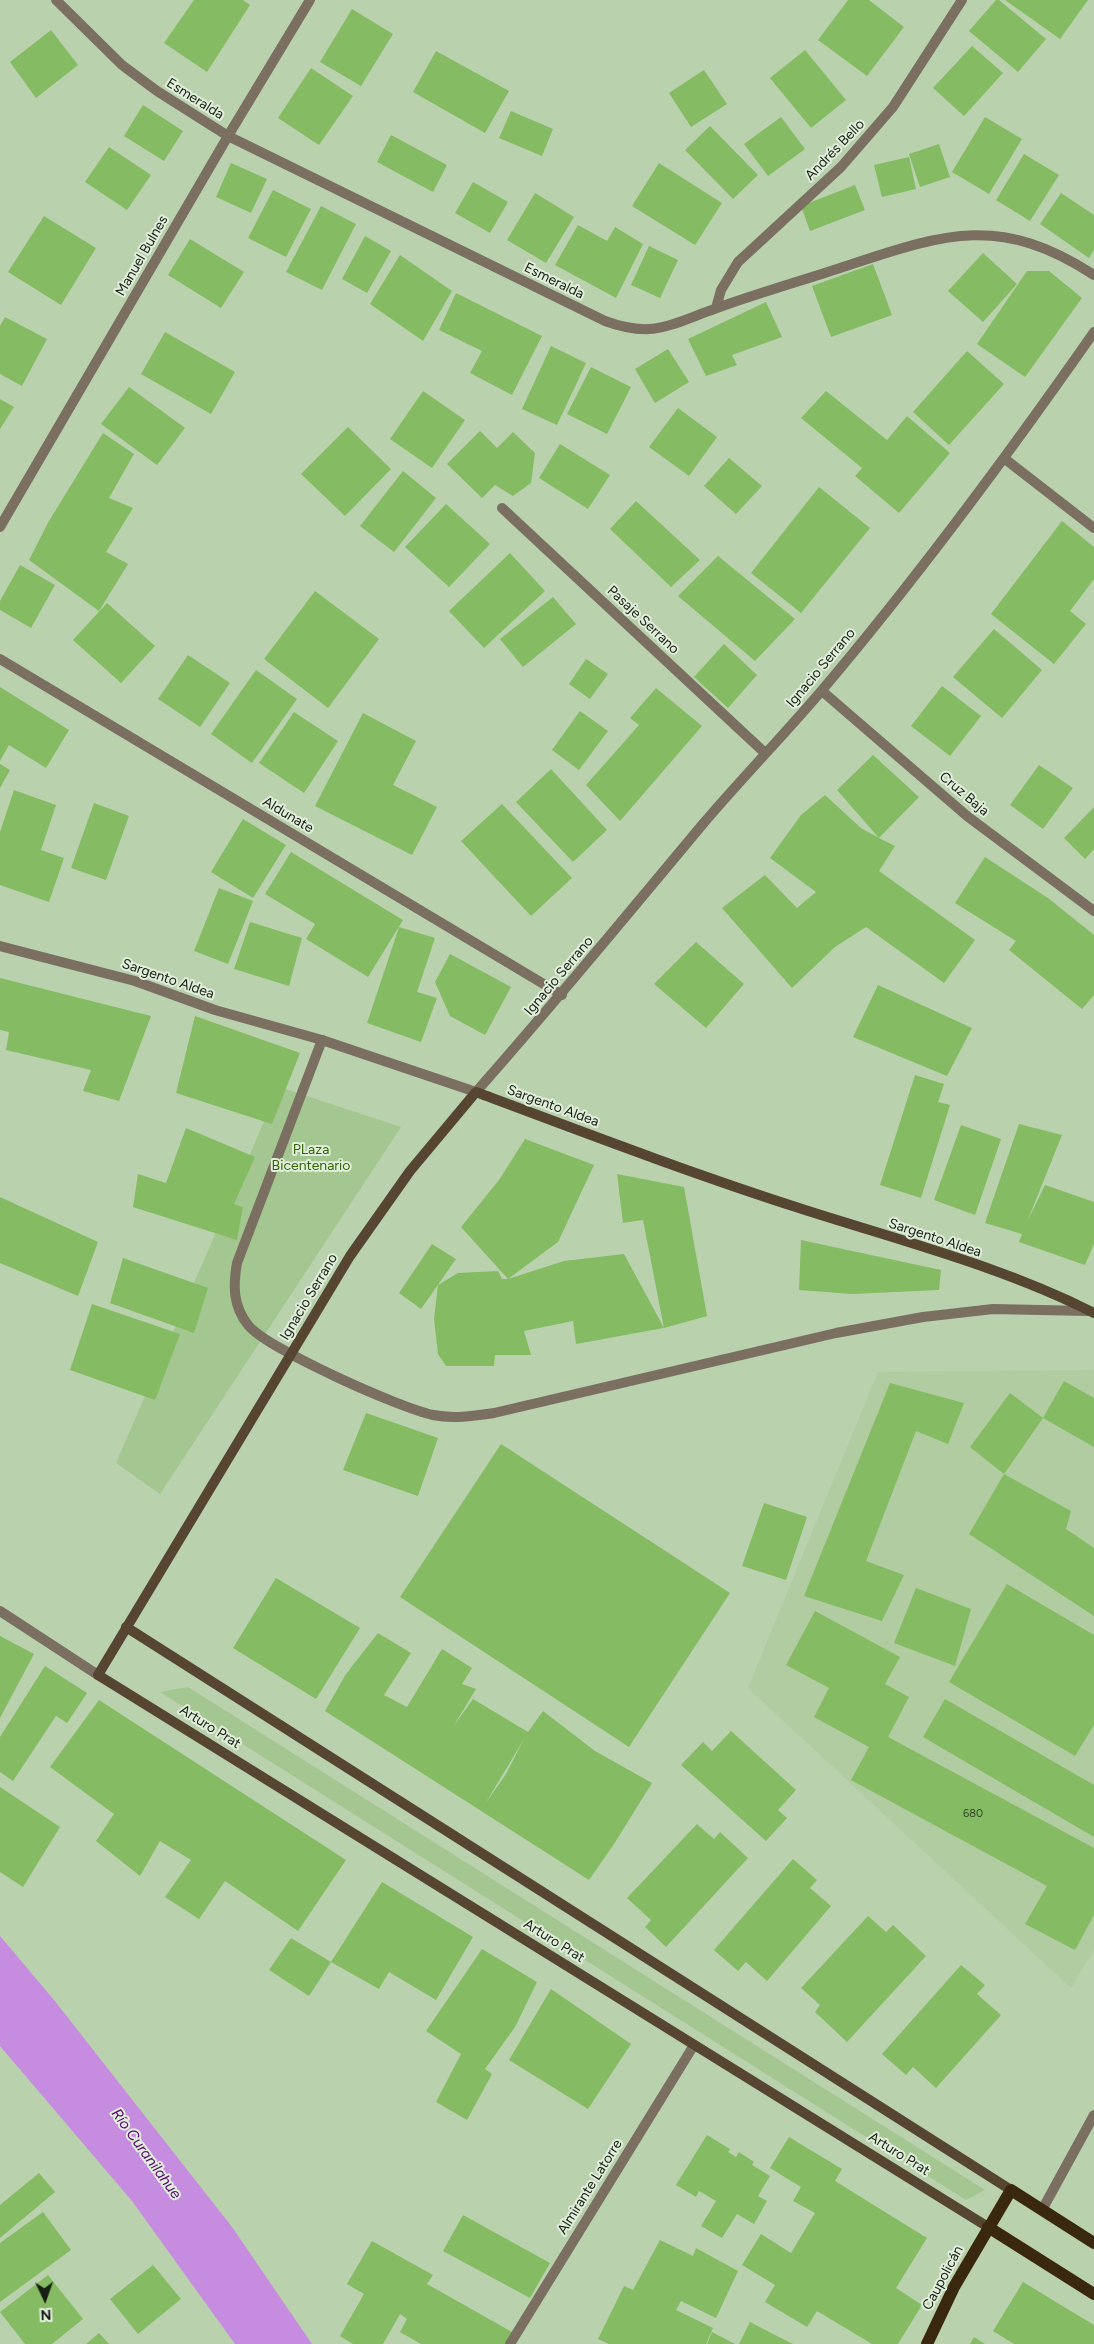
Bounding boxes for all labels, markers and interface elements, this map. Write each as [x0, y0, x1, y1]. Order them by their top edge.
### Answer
street label: Esmeralda [163, 75, 227, 123]
street label: Andrés Bello [802, 116, 868, 184]
street label: Manuel Bulnes [112, 213, 172, 299]
street label: Esmeralda [521, 259, 587, 303]
street label: Pasaje Serrano [603, 582, 683, 658]
street label: Ignacio Serrano [783, 625, 859, 711]
street label: Cruz Baja [936, 768, 992, 820]
street label: Aldunate [259, 793, 317, 837]
street label: Ignacio Serrano [521, 933, 597, 1019]
street label: Sargento Aldea [120, 955, 216, 1003]
street label: Sargento Aldea [505, 1082, 601, 1130]
park label: PLaza Bicentenario [272, 1142, 350, 1174]
street label: Sargento Aldea [887, 1215, 983, 1261]
street label: Ignacio Serrano [277, 1251, 341, 1343]
street label: Arturo Prat [176, 1702, 244, 1752]
house number: 680 [963, 1807, 983, 1821]
street label: Arturo Prat [520, 1916, 588, 1966]
water label: Río Curanilahue [107, 2105, 185, 2203]
street label: Arturo Prat [865, 2129, 933, 2179]
street label: Almirante Latorre [554, 2136, 626, 2238]
street label: Caupolicán [919, 2243, 967, 2313]
north arrow [20, 2274, 70, 2324]
text: N [40, 2306, 52, 2323]

